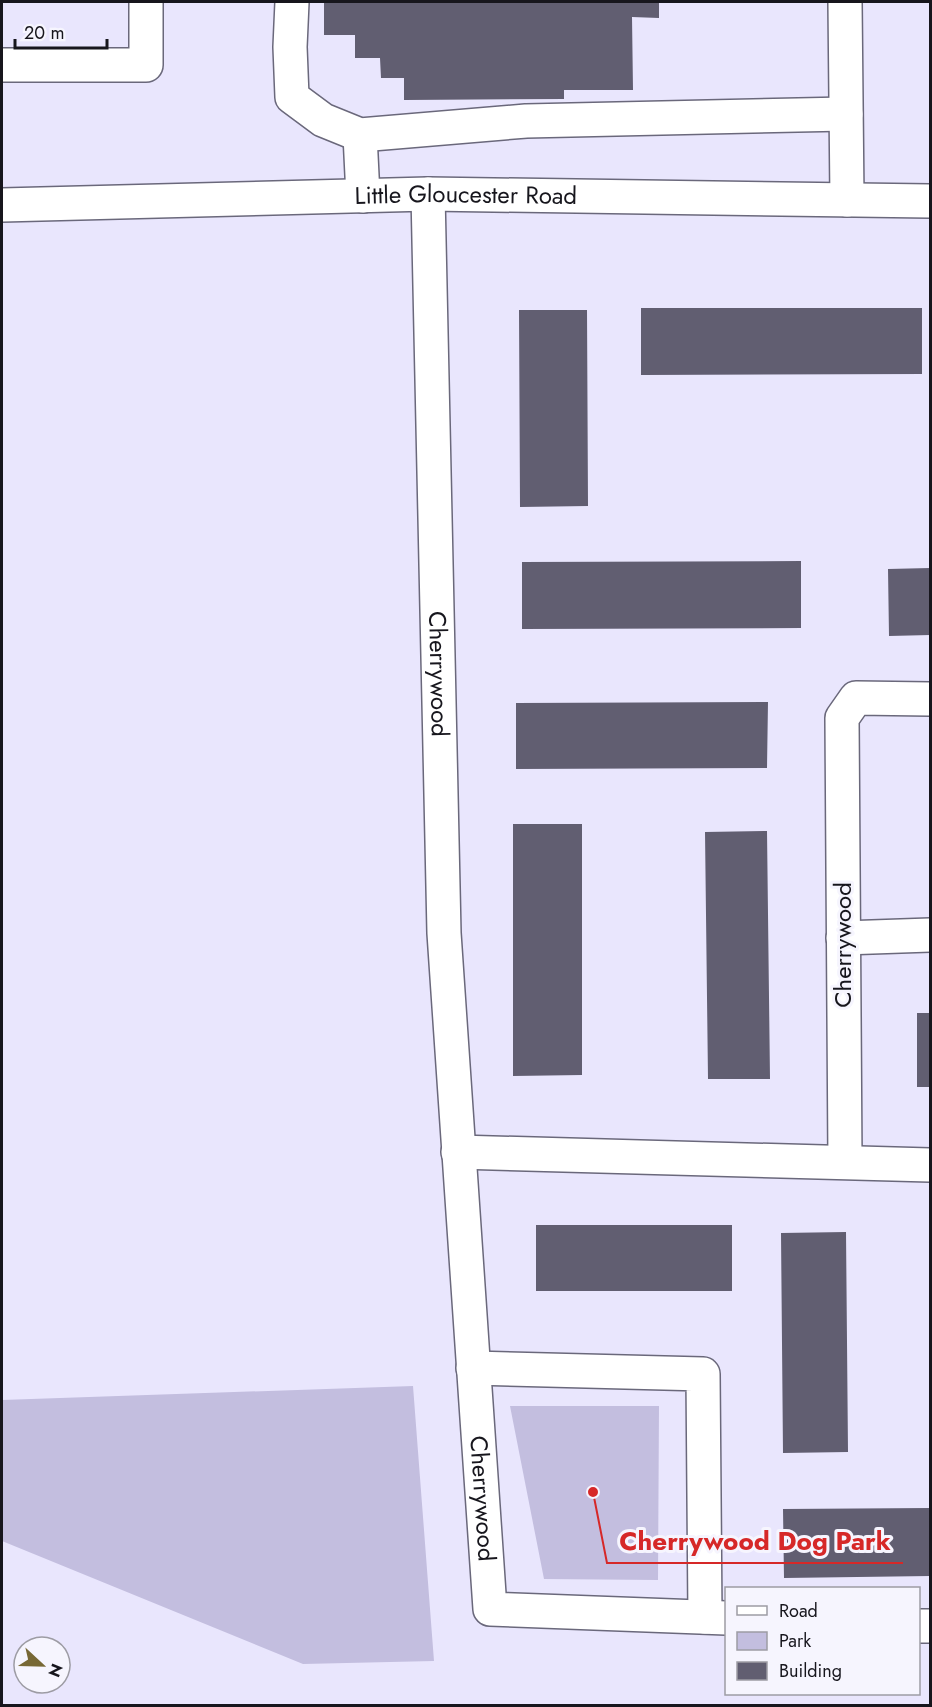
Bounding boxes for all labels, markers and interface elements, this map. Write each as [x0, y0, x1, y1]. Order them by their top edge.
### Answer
scale bar [15, 12, 106, 50]
text: 20 m [24, 20, 64, 46]
street label: Little Gloucester Road [354, 176, 577, 213]
street label: Cherrywood [420, 611, 458, 737]
street label: Cherrywood [825, 882, 860, 1008]
street label: Cherrywood [461, 1435, 505, 1562]
callout: Cherrywood Dog Park [607, 1519, 903, 1563]
text: Cherrywood Dog Park [619, 1522, 891, 1560]
legend [725, 1587, 920, 1695]
text: Road [779, 1598, 818, 1624]
text: Park [779, 1628, 811, 1654]
north arrow [12, 1635, 72, 1695]
text: Building [779, 1658, 842, 1684]
text: N [42, 1660, 68, 1681]

